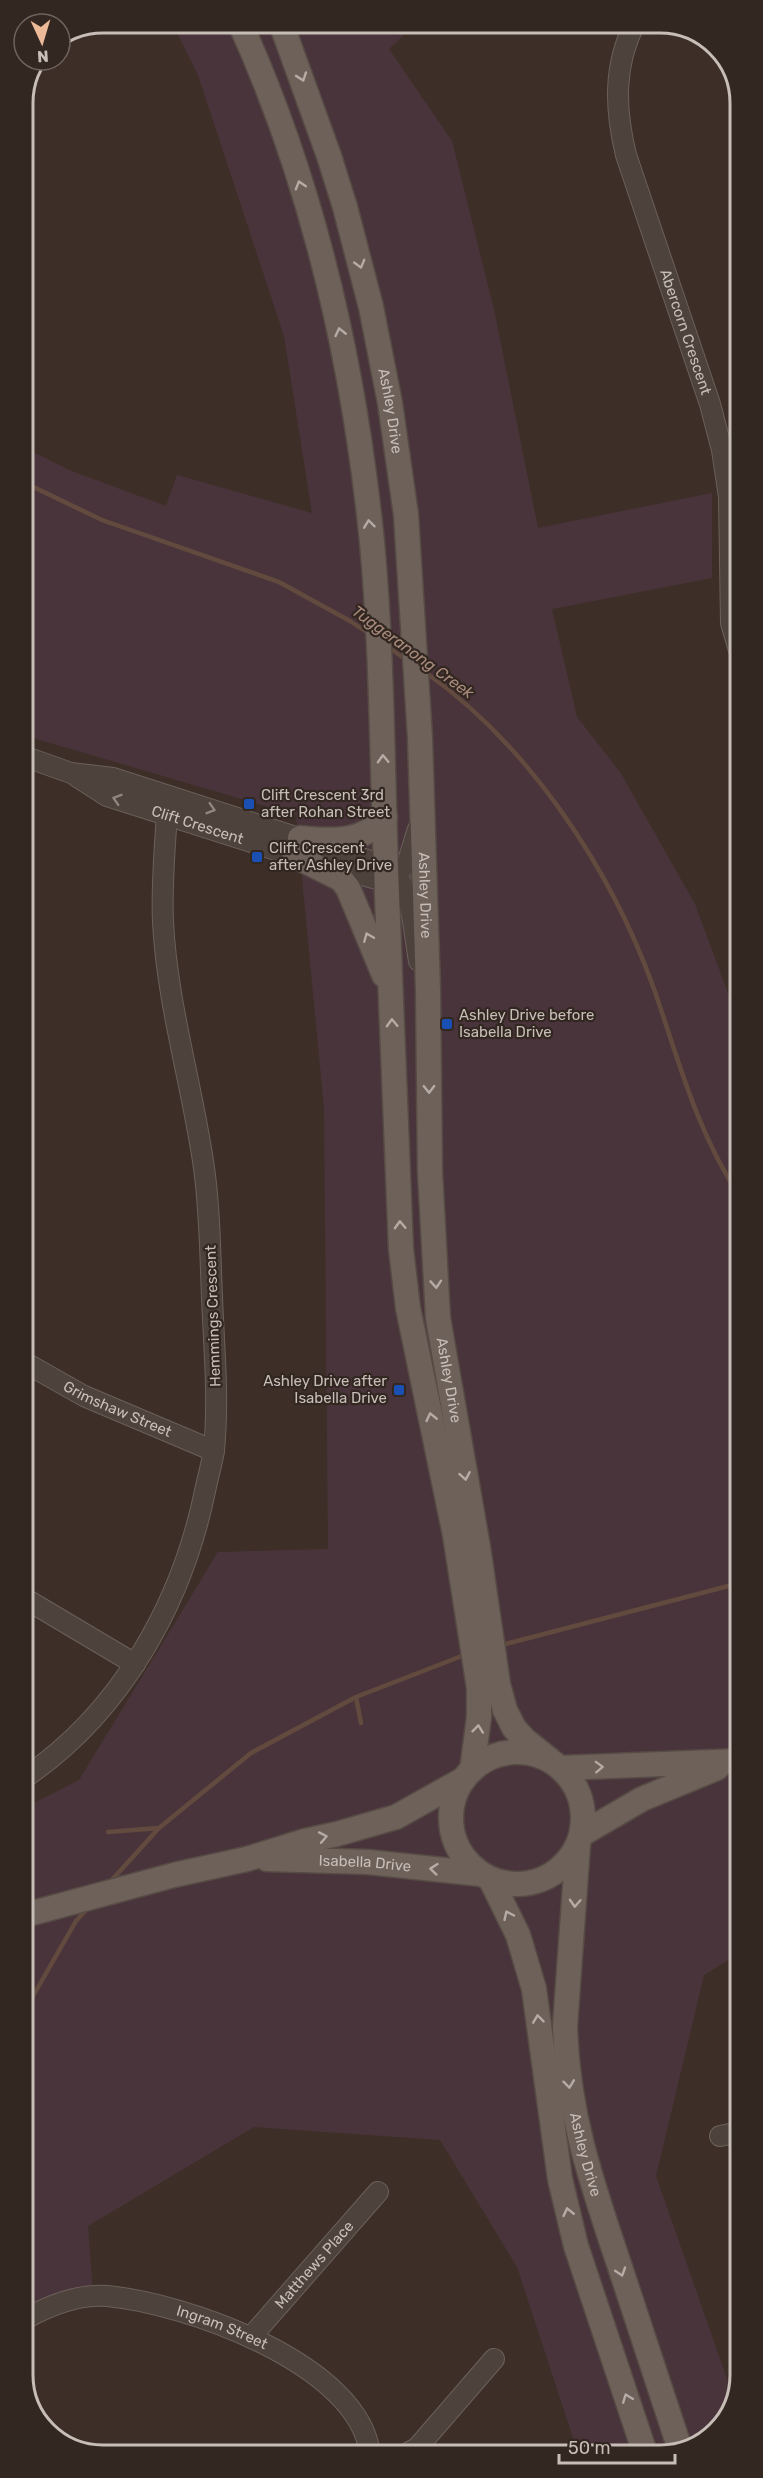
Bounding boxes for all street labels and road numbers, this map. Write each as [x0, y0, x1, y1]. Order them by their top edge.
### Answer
street label: Abercorn Crescent [656, 267, 715, 397]
street label: Ashley Drive [374, 367, 406, 455]
street label: Clift Crescent [149, 802, 246, 848]
street label: Ashley Drive [415, 852, 435, 939]
street label: Hemmings Crescent [202, 1245, 224, 1387]
street label: Ashley Drive [433, 1336, 465, 1424]
street label: Grimshaw Street [60, 1377, 175, 1441]
street label: Isabella Drive [318, 1852, 412, 1876]
street label: Ashley Drive [566, 2111, 605, 2199]
street label: Matthews Place [271, 2217, 357, 2312]
street label: Ingram Street [174, 2302, 271, 2353]

